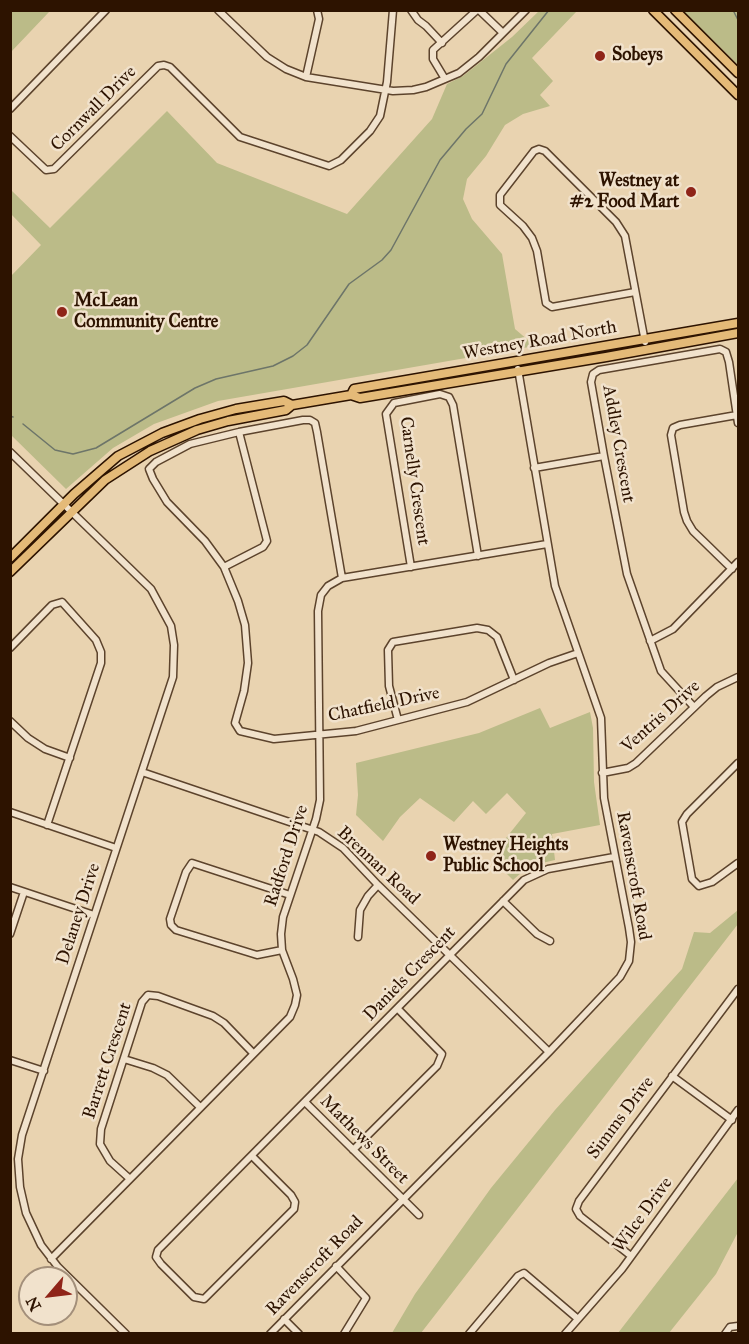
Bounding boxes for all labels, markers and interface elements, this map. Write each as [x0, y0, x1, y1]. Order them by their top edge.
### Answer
place label: Sobeys [612, 45, 663, 67]
marker: Sobeys [593, 49, 607, 63]
street label: Cornwall Drive [47, 62, 141, 156]
place label: Westney at #2 Food Mart [570, 171, 679, 213]
marker: Westney at #2 Food Mart [684, 185, 698, 199]
place label: McLean Community Centre [74, 291, 218, 334]
marker: McLean Community Centre [55, 305, 69, 319]
street label: Westney Road North [461, 317, 619, 365]
street label: Addley Crescent [597, 384, 639, 504]
street label: Carnelly Crescent [394, 415, 434, 547]
street label: Ventris Drive [617, 676, 705, 758]
street label: Chatfield Drive [326, 683, 442, 727]
street label: Radford Drive [260, 802, 314, 910]
street label: Ravenscroft Road [611, 810, 655, 942]
street label: Brennan Road [332, 822, 424, 910]
place label: Westney Heights Public School [443, 835, 568, 878]
marker: Westney Heights Public School [424, 849, 438, 863]
street label: Delaney Drive [52, 861, 106, 967]
street label: Daniels Crescent [359, 922, 461, 1026]
street label: Barrett Crescent [79, 1000, 137, 1122]
street label: Simms Drive [583, 1073, 659, 1163]
street label: Mathews Street [315, 1091, 413, 1189]
street label: Wilce Drive [609, 1173, 677, 1257]
street label: Ravenscroft Road [262, 1212, 368, 1320]
north arrow [18, 1266, 78, 1326]
text: N [22, 1293, 45, 1314]

